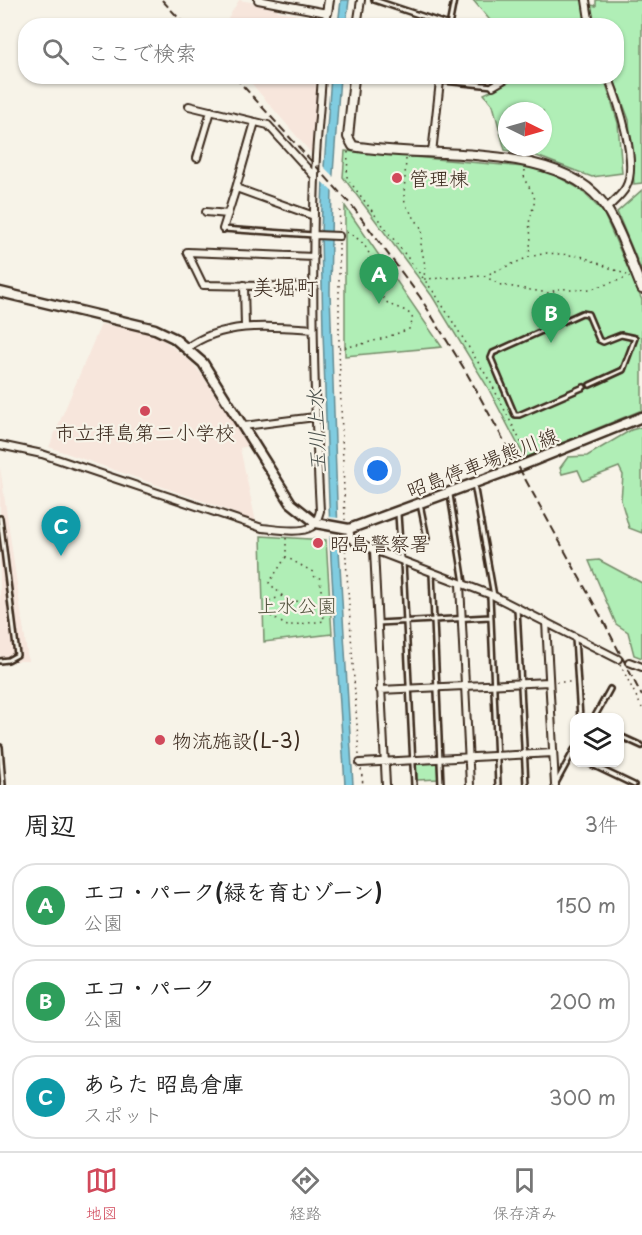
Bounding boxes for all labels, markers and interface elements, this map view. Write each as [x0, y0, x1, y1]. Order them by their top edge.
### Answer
search box [18, 18, 624, 84]
icon: search [39, 35, 72, 68]
text: ここで検索 [87, 35, 197, 68]
north arrow [498, 102, 552, 156]
place label: 管理棟 [409, 163, 469, 193]
marker: 管理棟 [390, 171, 404, 185]
pin: A [360, 254, 398, 304]
district label: 美堀町 [252, 269, 318, 302]
pin: B [532, 294, 570, 343]
water label: 玉川上水 [298, 388, 332, 474]
marker: 市立拝島第二小学校 [138, 404, 152, 418]
place label: 市立拝島第二小学校 [55, 417, 235, 447]
street label: 昭島停車場熊川線 [402, 419, 562, 505]
your location [363, 456, 392, 485]
pin: C [42, 506, 80, 556]
place label: 昭島警察署 [330, 528, 430, 558]
marker: 昭島警察署 [311, 536, 325, 550]
park label: 上水公園 [257, 590, 337, 620]
map controls [570, 713, 624, 767]
button: layers [570, 713, 624, 767]
place label: 物流施設(L-3) [172, 725, 301, 755]
marker: 物流施設(L-3) [153, 733, 167, 747]
text: 周辺 [24, 805, 76, 844]
text: 3件 [585, 809, 618, 839]
text: エコ・パーク(緑を育むゾーン) [83, 874, 383, 907]
text: A [38, 890, 53, 920]
text: 150 m [556, 890, 616, 920]
text: 公園 [83, 907, 123, 937]
text: エコ・パーク [83, 970, 215, 1003]
text: B [39, 986, 52, 1016]
text: 200 m [549, 986, 616, 1016]
text: 公園 [83, 1003, 123, 1033]
text: あらた 昭島倉庫 [83, 1066, 244, 1099]
text: C [38, 1082, 53, 1112]
text: 300 m [549, 1082, 616, 1112]
text: スポット [83, 1099, 163, 1129]
tab: 地図 [85, 1164, 118, 1224]
tab: 経路 [289, 1164, 322, 1224]
tab: 保存済み [493, 1164, 557, 1224]

